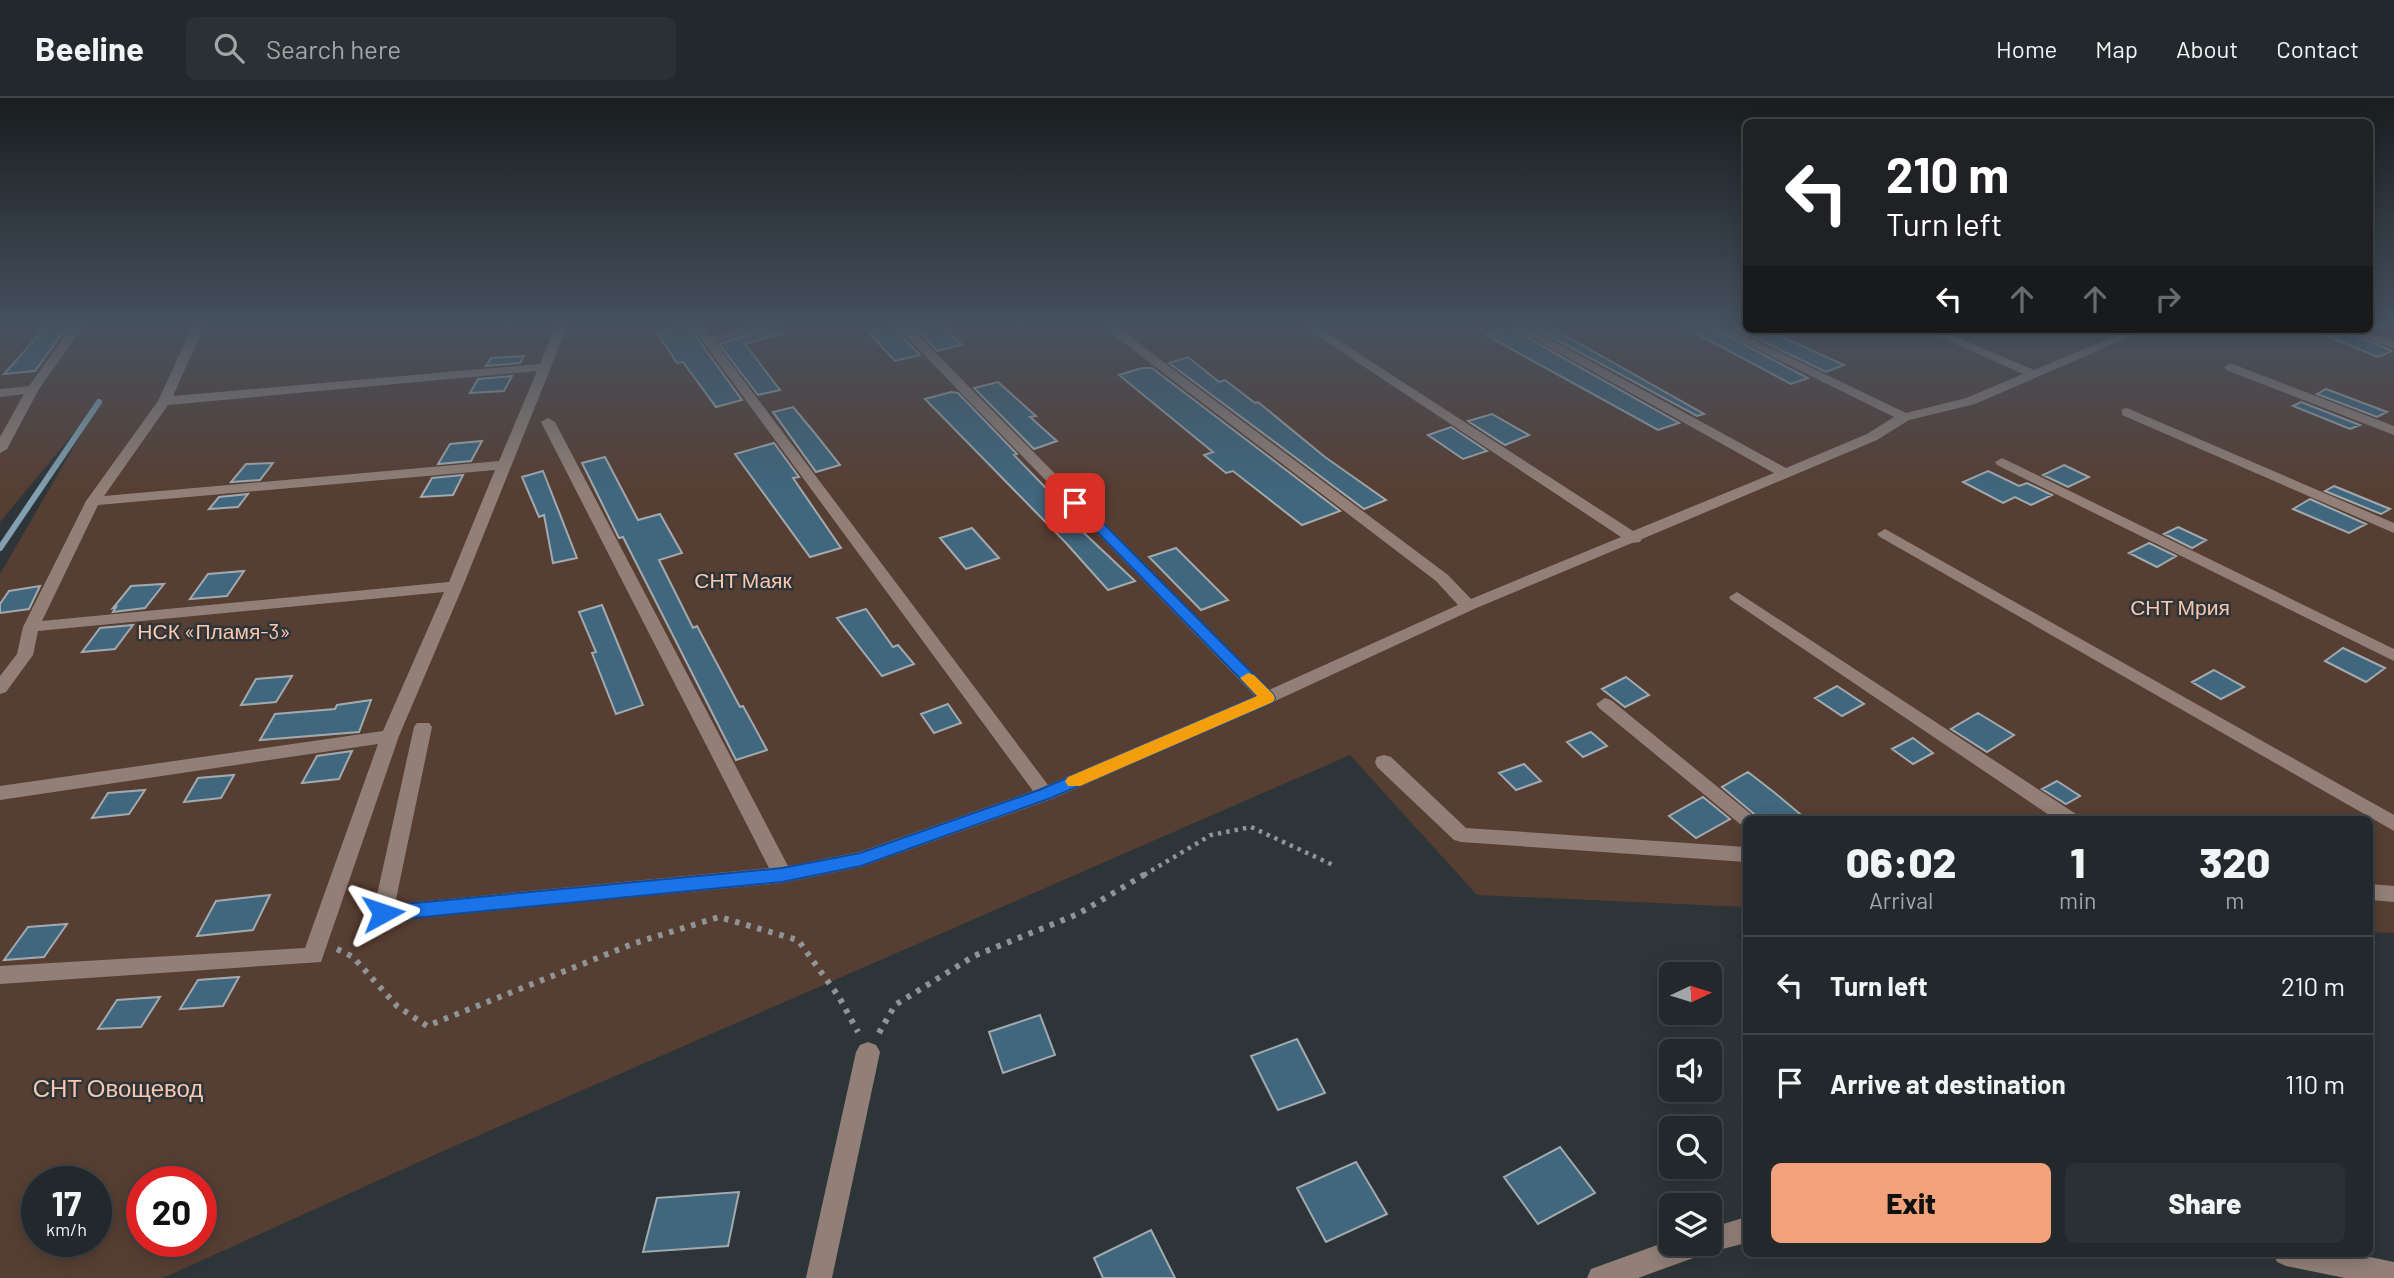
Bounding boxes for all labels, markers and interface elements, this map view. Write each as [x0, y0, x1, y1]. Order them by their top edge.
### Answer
search box [186, 17, 676, 80]
text: Beeline [35, 28, 144, 68]
icon: search [210, 29, 248, 67]
text: Search here [266, 33, 401, 64]
text: Home [1996, 34, 2057, 63]
text: Map [2095, 34, 2138, 63]
text: About [2176, 34, 2238, 63]
text: Contact [2276, 34, 2359, 63]
text: 210 m [1886, 144, 2009, 203]
icon: left [1771, 147, 1862, 238]
text: Turn left [1886, 204, 2003, 242]
icon: left [1930, 280, 1968, 318]
icon: ahead [2003, 280, 2041, 318]
icon: ahead [2076, 280, 2114, 318]
icon: right [2149, 280, 2187, 318]
pin [1045, 473, 1105, 533]
icon: arrive [1056, 484, 1094, 522]
park label: СНТ Маяк [694, 567, 792, 592]
park label: СНТ Мрия [2130, 594, 2230, 619]
park label: НСК «Пламя-3» [137, 618, 291, 643]
text: 06:02 [1846, 836, 1956, 886]
text: 1 [2070, 836, 2085, 886]
text: 320 [2199, 836, 2270, 886]
position arrow [346, 876, 420, 950]
text: Arrival [1869, 886, 1933, 914]
text: min [2059, 886, 2096, 914]
text: m [2225, 886, 2244, 914]
north arrow [1659, 962, 1722, 1026]
map controls [1659, 962, 1722, 1256]
icon: left [1771, 966, 1809, 1004]
text: Turn left [1830, 970, 1928, 1001]
text: 210 m [2281, 970, 2345, 1001]
button: sound [1659, 1039, 1722, 1102]
icon: arrive [1771, 1064, 1809, 1102]
text: Arrive at destination [1830, 1068, 2066, 1099]
text: 110 m [2285, 1068, 2345, 1099]
park label: СНТ Овощевод [33, 1073, 203, 1102]
button: search [1659, 1116, 1722, 1179]
button: Exit [1771, 1163, 2051, 1243]
button: Share [2065, 1163, 2345, 1243]
speed limit sign: 20 [126, 1166, 217, 1257]
text: 17 [52, 1181, 81, 1223]
button: layers [1659, 1193, 1722, 1256]
text: km/h [46, 1218, 87, 1240]

